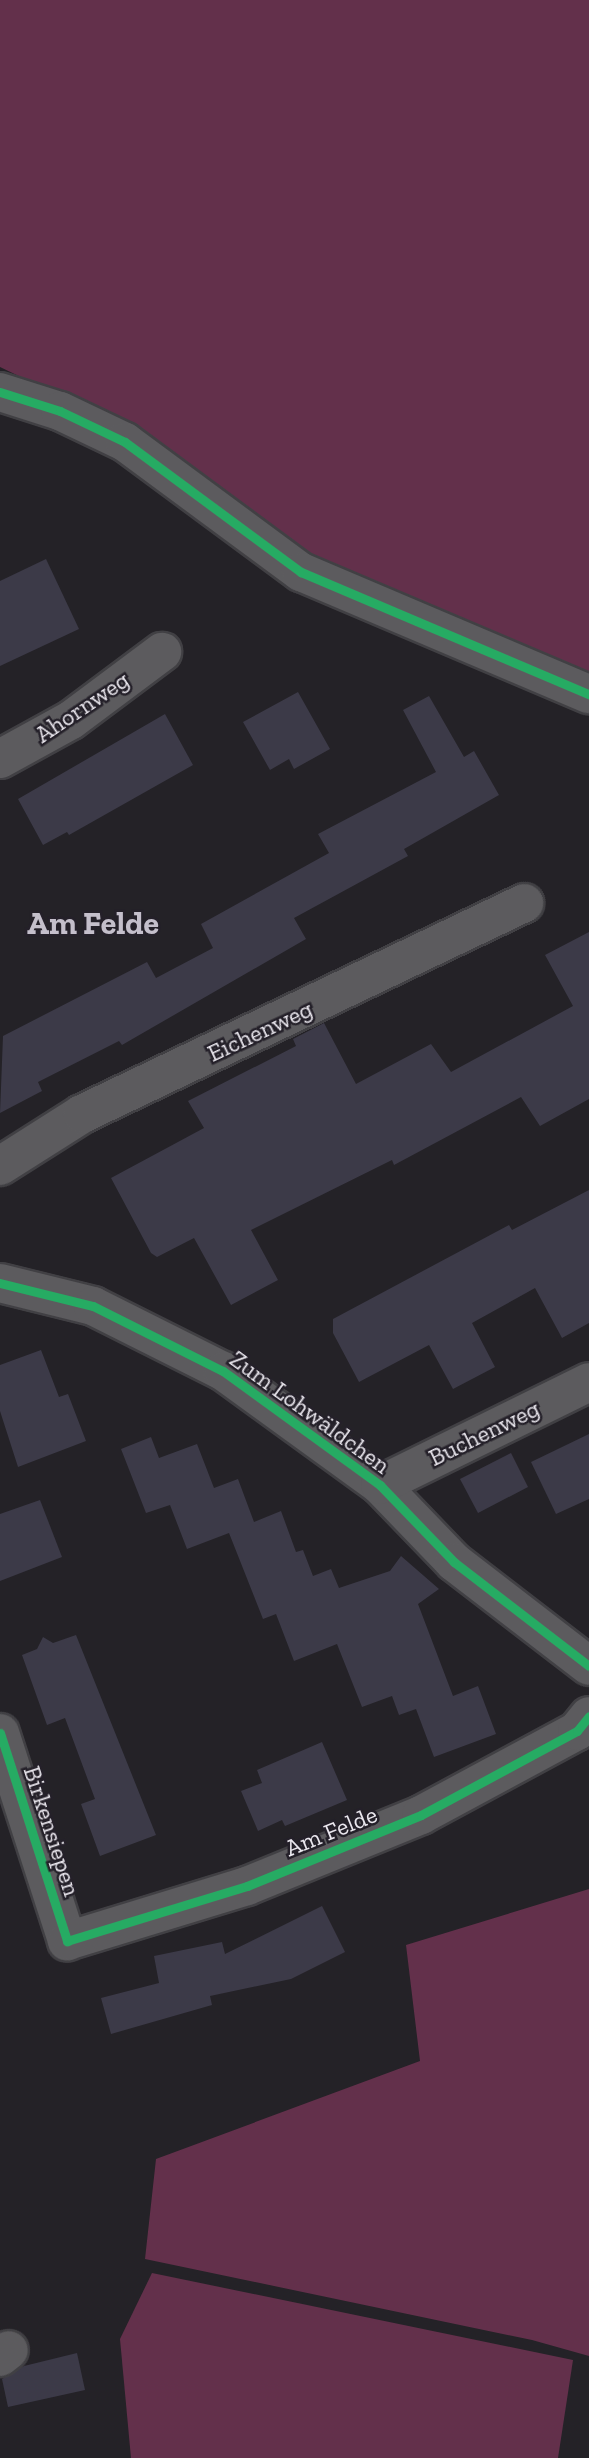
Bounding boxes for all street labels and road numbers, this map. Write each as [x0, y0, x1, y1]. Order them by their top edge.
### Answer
street label: Ahornweg [29, 665, 135, 749]
street label: Eichenweg [203, 994, 317, 1068]
street label: Zum Lohwäldchen [224, 1344, 396, 1480]
street label: Buchenweg [424, 1394, 544, 1472]
street label: Birkensiepen [17, 1762, 87, 1900]
street label: Am Felde [281, 1800, 381, 1862]

